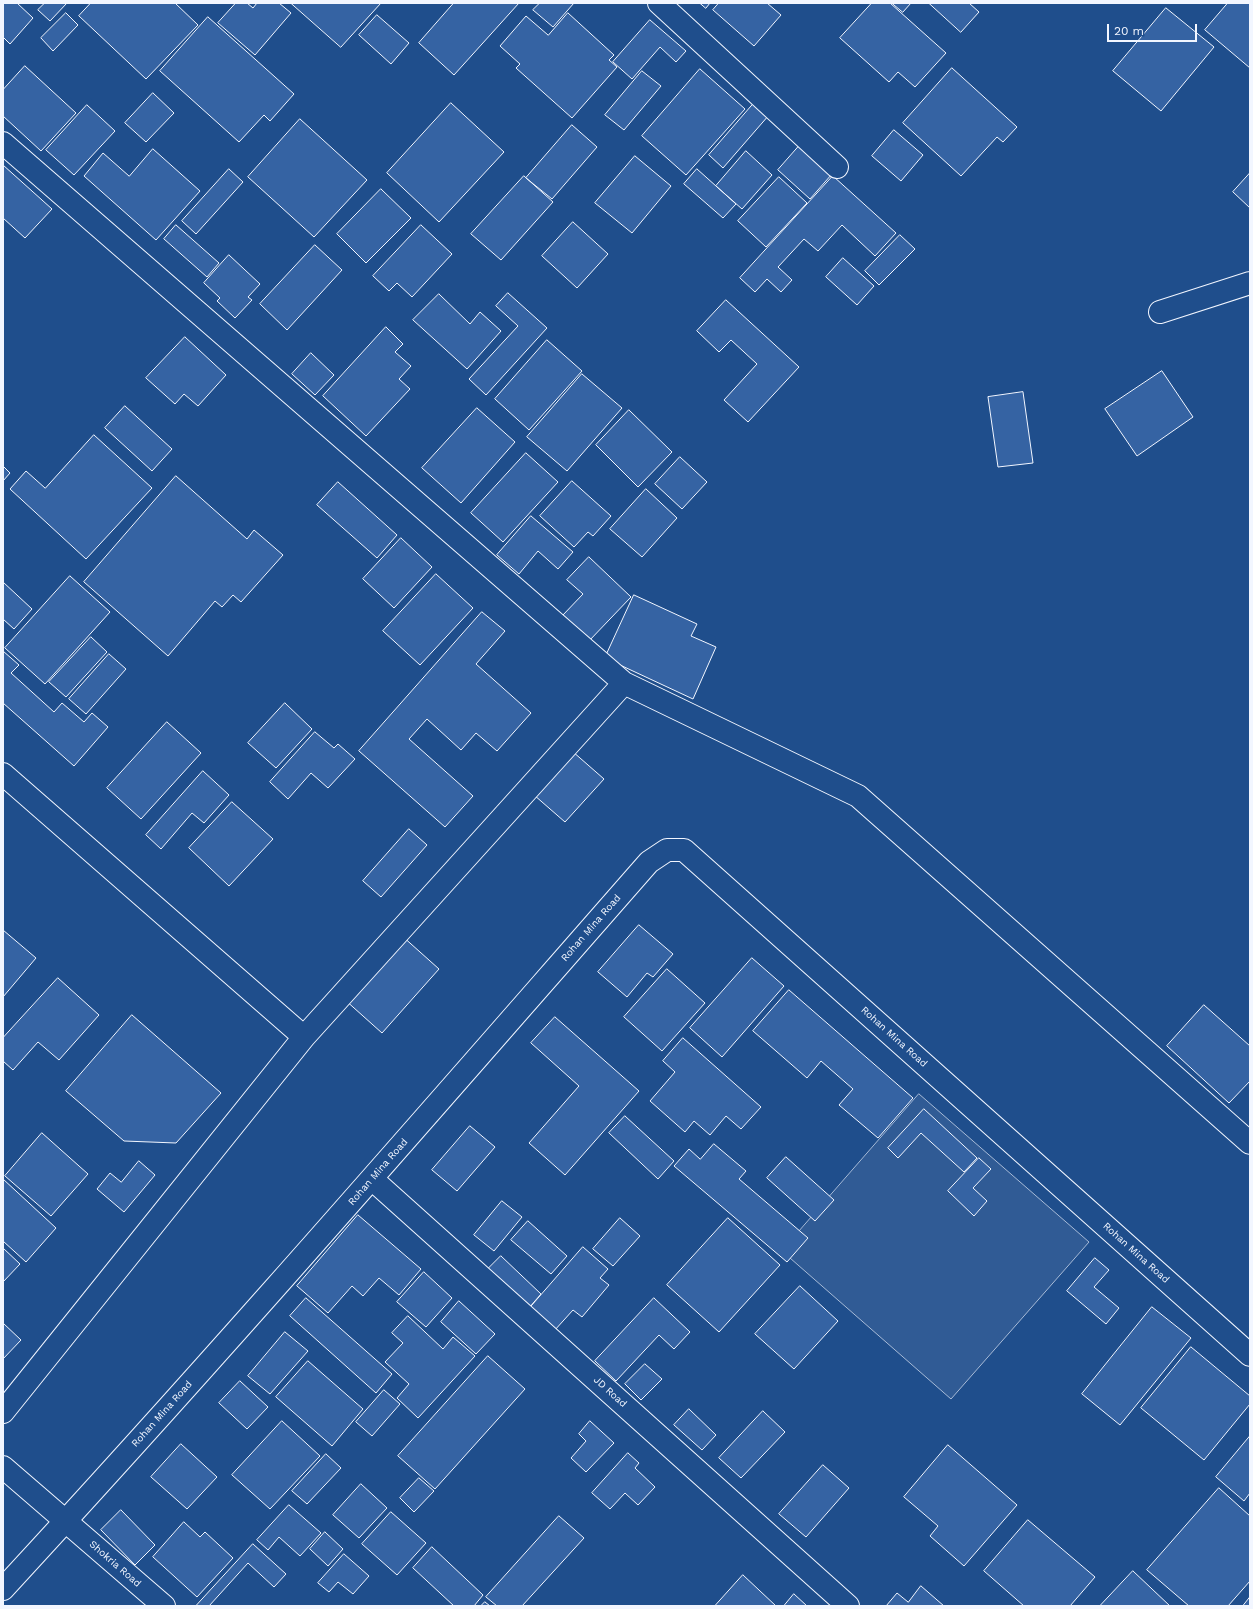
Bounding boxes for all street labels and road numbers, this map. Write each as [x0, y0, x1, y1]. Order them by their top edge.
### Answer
street label: Rohan Mina Road [559, 892, 623, 964]
street label: Rohan Mina Road [858, 1004, 930, 1070]
street label: Rohan Mina Road [346, 1136, 410, 1208]
street label: Rohan Mina Road [1100, 1220, 1172, 1286]
street label: JD Road [591, 1374, 629, 1410]
street label: Rohan Mina Road [129, 1378, 195, 1450]
street label: Shokria Road [87, 1538, 143, 1590]

